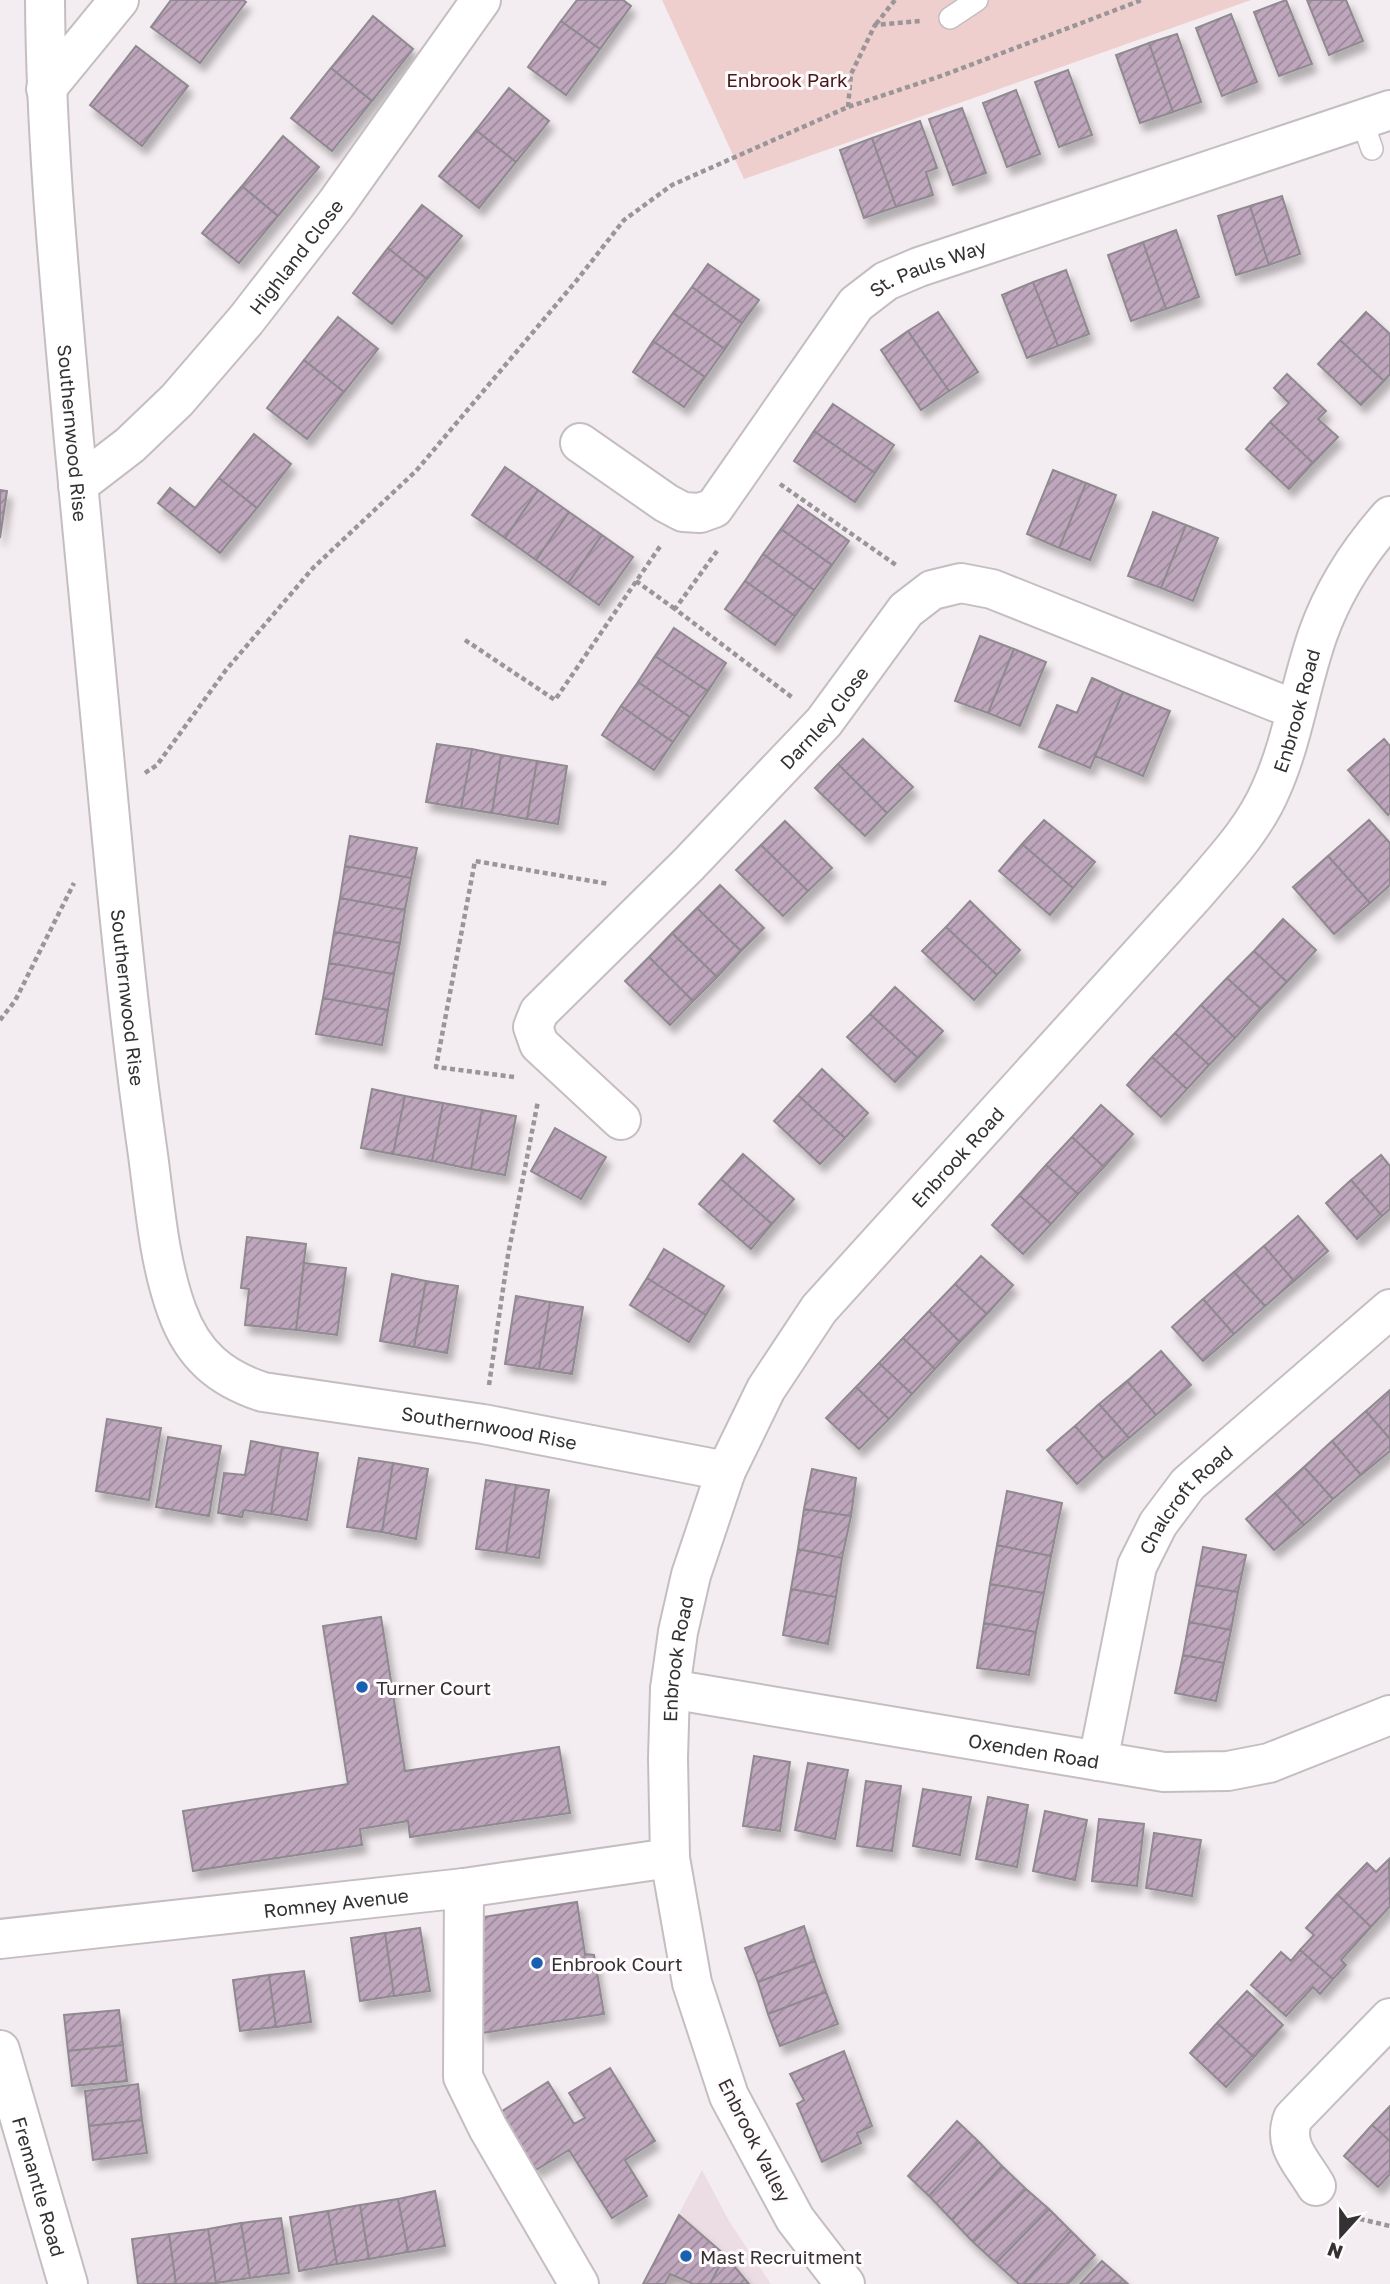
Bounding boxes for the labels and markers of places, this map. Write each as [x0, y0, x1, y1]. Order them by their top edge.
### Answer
place label: Turner Court [376, 1676, 491, 1699]
marker: Turner Court [354, 1679, 370, 1695]
place label: Enbrook Court [551, 1952, 683, 1975]
marker: Enbrook Court [529, 1955, 545, 1971]
place label: Mast Recruitment [700, 2245, 862, 2268]
marker: Mast Recruitment [678, 2248, 694, 2264]

